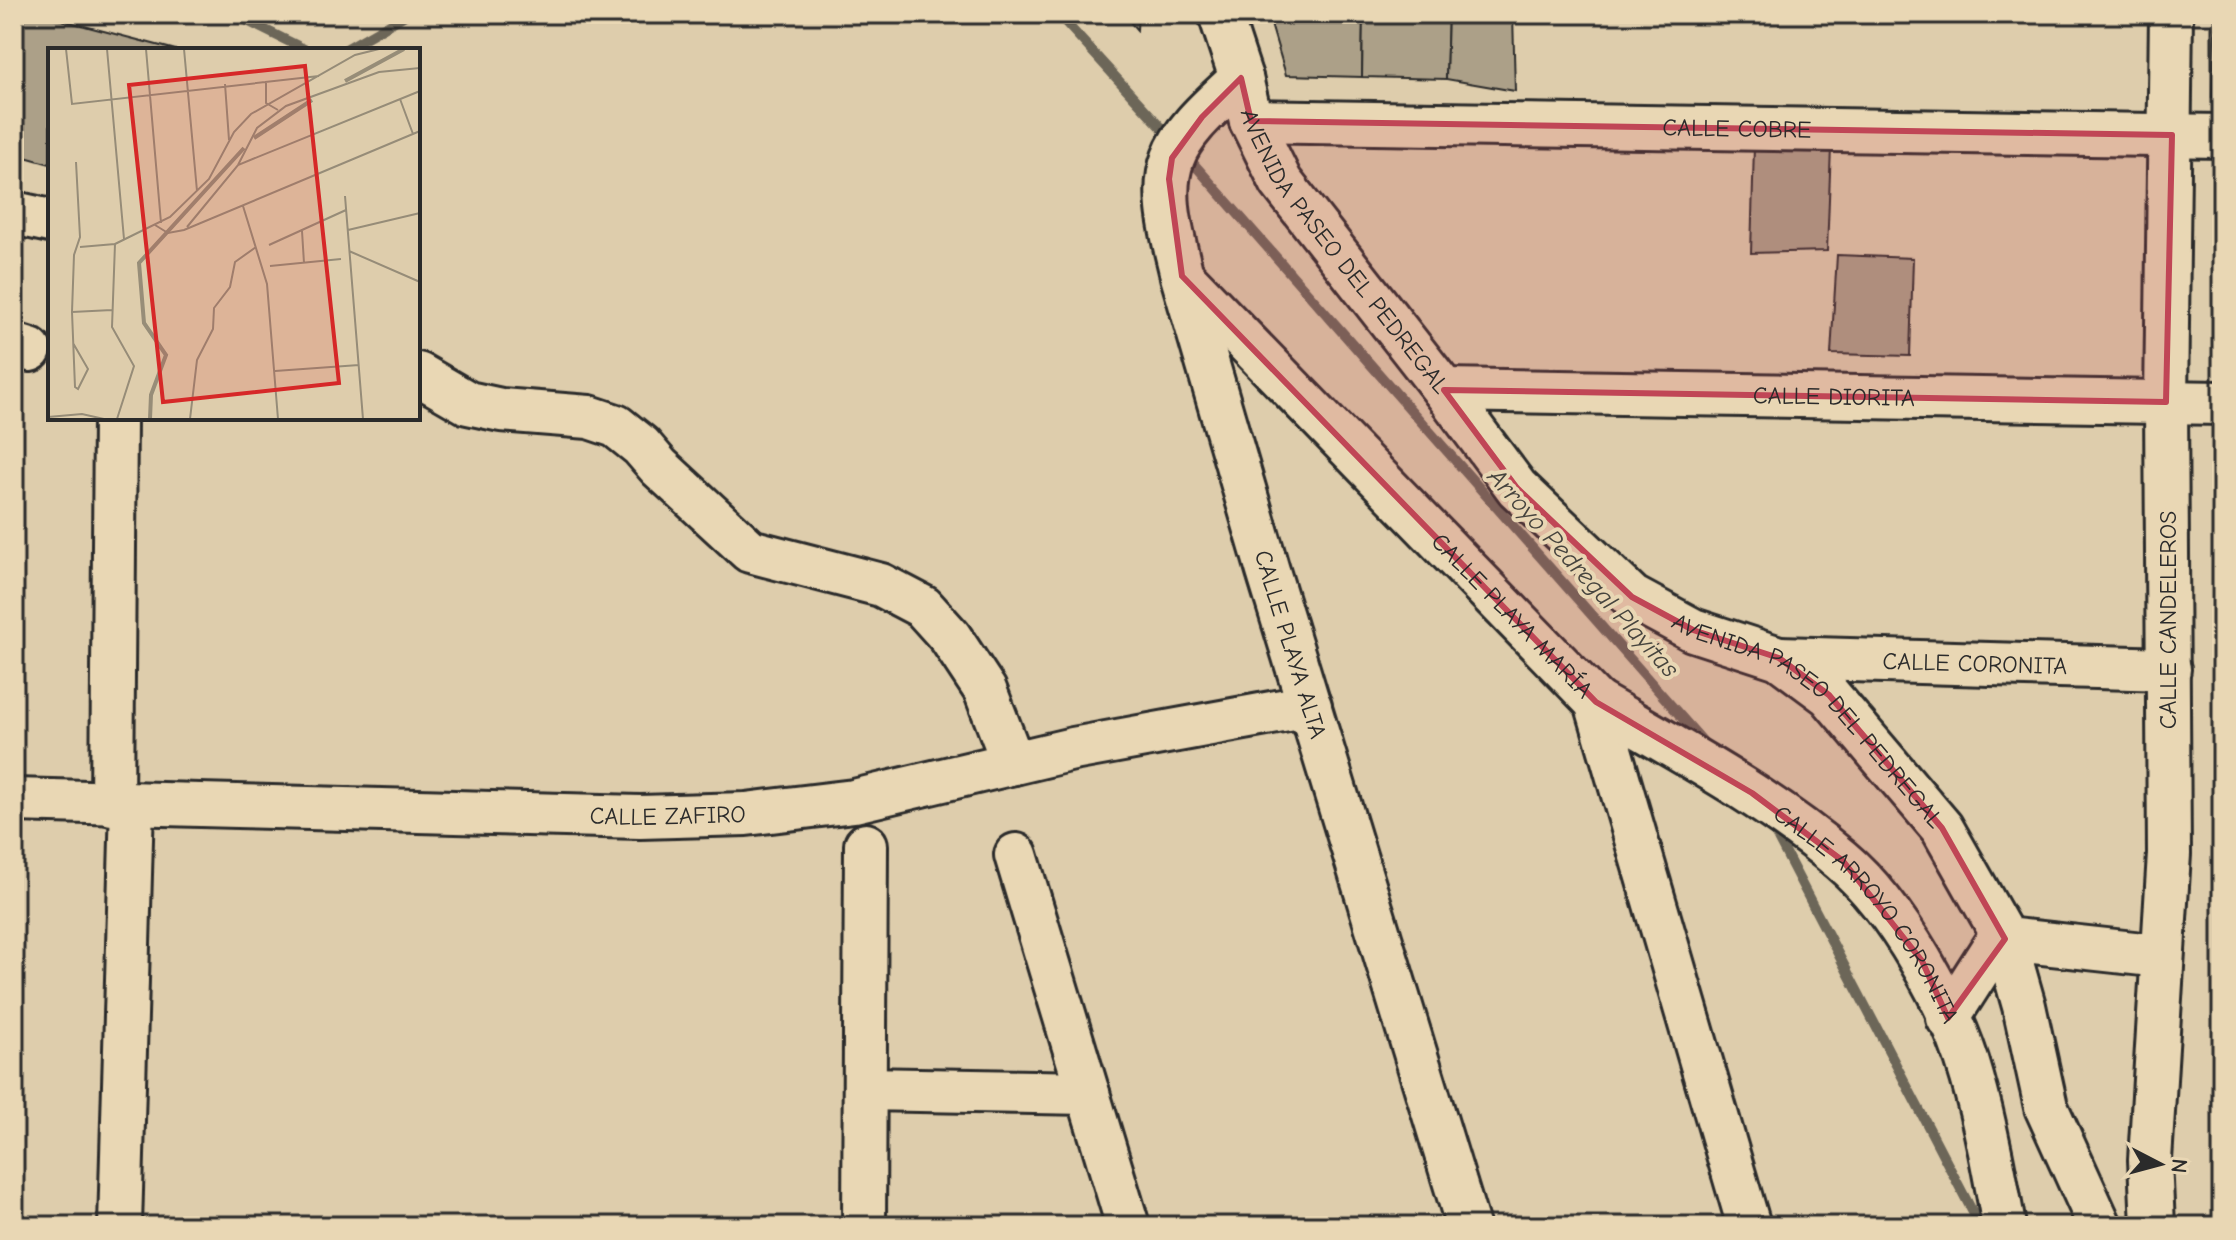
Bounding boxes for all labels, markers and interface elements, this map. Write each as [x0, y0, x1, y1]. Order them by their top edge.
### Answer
inset map [48, 48, 420, 420]
street label: AVENIDA PASEO DEL PEDREGAL [1235, 106, 1455, 399]
street label: CALLE COBRE [1662, 113, 1812, 144]
street label: CALLE DIORITA [1753, 381, 1915, 412]
water label: Arroyo Pedregal Playitas [1481, 462, 1685, 684]
street label: CALLE CANDELEROS [2154, 511, 2182, 729]
street label: CALLE PLAYA MARÍA [1426, 527, 1598, 704]
street label: CALLE PLAYA ALTA [1249, 547, 1332, 742]
street label: AVENIDA PASEO DEL PEDREGAL [1667, 607, 1950, 833]
street label: CALLE CORONITA [1882, 647, 2068, 680]
street label: CALLE ARROYO CORONITA [1768, 799, 1965, 1028]
street label: CALLE ZAFIRO [589, 800, 746, 831]
north arrow [2120, 1124, 2200, 1204]
text: N [2165, 1157, 2193, 1174]

